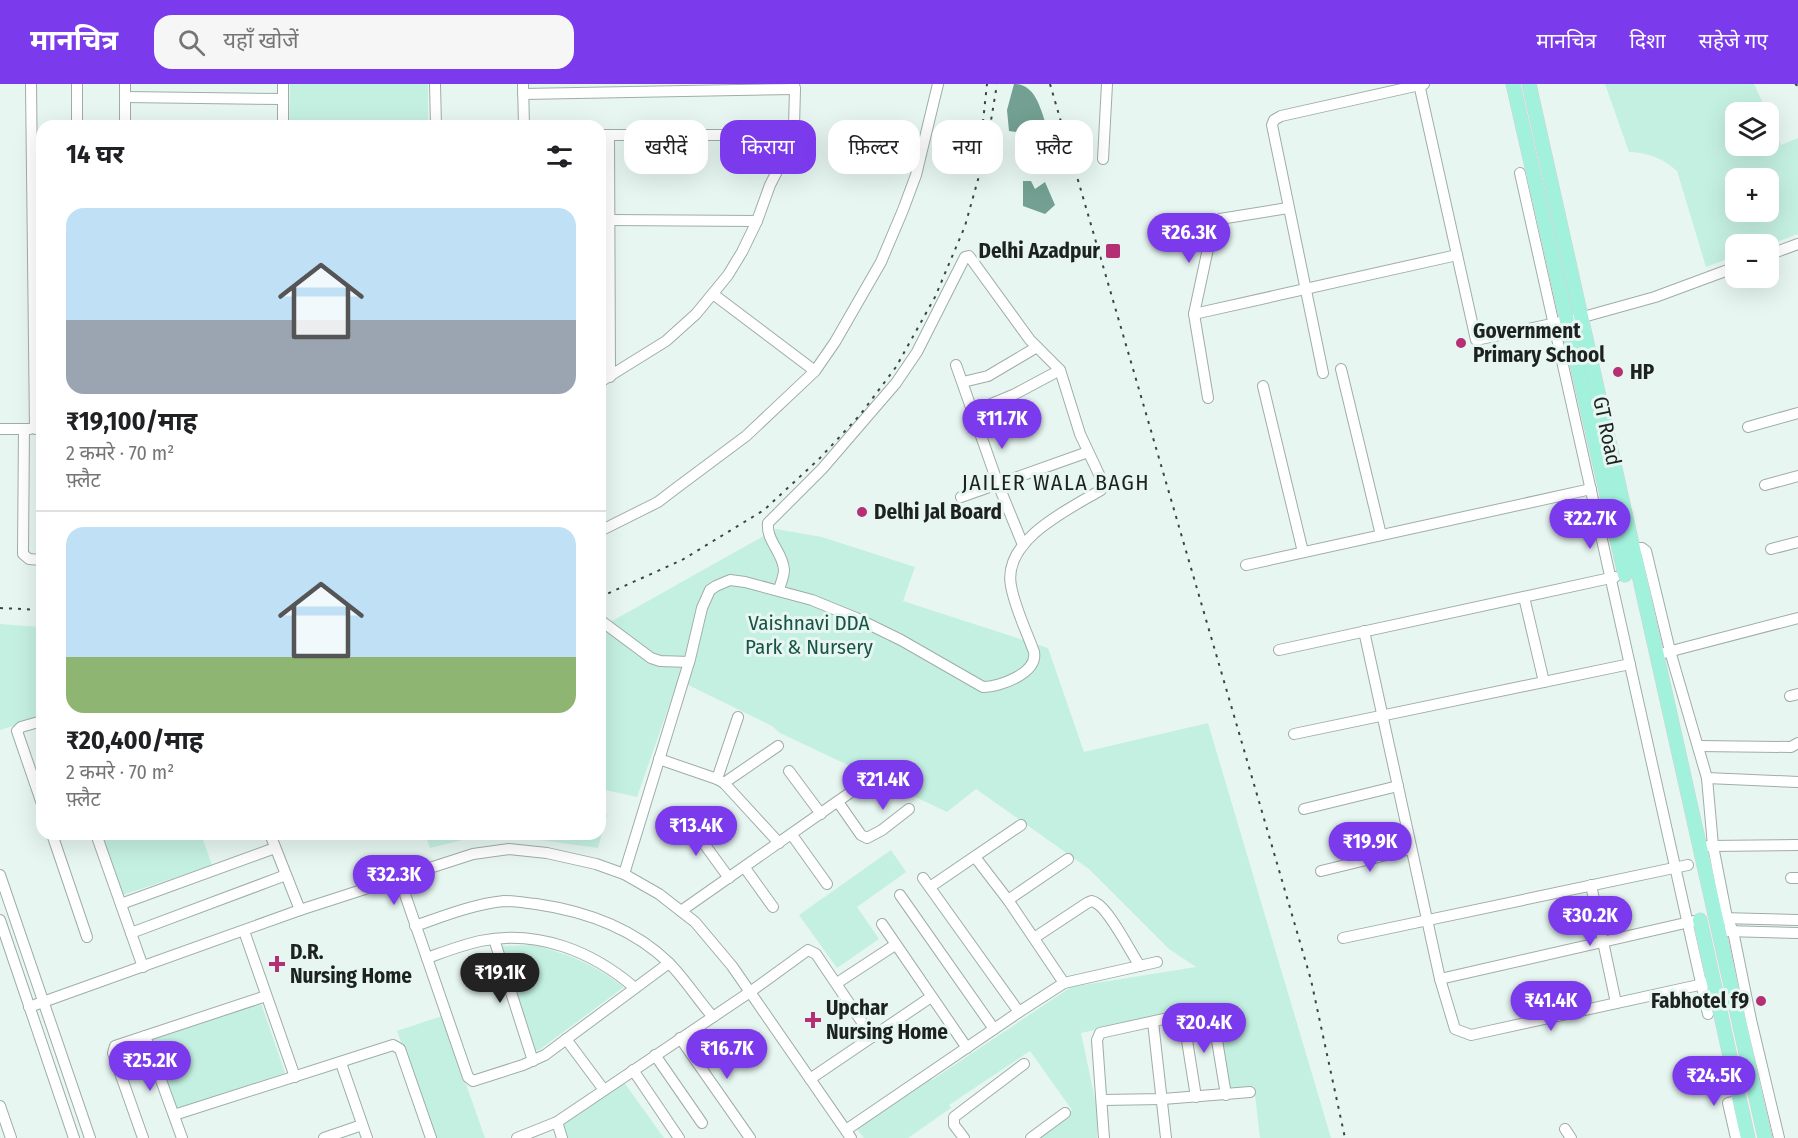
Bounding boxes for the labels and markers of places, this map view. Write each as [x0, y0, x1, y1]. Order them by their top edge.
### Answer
pin: ₹26.3K [1140, 213, 1238, 264]
place label: Delhi Azadpur [978, 238, 1100, 264]
marker: Delhi Azadpur [1104, 242, 1122, 260]
place label: Government Primary School [1473, 318, 1605, 368]
marker: Government Primary School [1454, 336, 1468, 350]
place label: HP [1630, 359, 1655, 385]
marker: HP [1611, 365, 1625, 379]
pin: ₹11.7K [953, 399, 1051, 450]
place label: Delhi Jal Board [874, 499, 1002, 525]
pin: ₹22.7K [1541, 499, 1639, 550]
marker: Delhi Jal Board [855, 505, 869, 519]
pin: ₹21.4K [834, 760, 932, 811]
pin: ₹13.4K [647, 806, 745, 857]
pin: ₹19.9K [1321, 822, 1419, 873]
pin: ₹32.3K [345, 855, 443, 906]
pin: ₹30.2K [1541, 896, 1639, 947]
place label: D.R. Nursing Home [290, 939, 412, 989]
pin: ₹19.1K [451, 953, 549, 1004]
marker: D.R. Nursing Home [268, 955, 286, 973]
pin: ₹41.4K [1502, 981, 1600, 1032]
place label: Fabhotel f9 [1651, 988, 1749, 1014]
marker: Fabhotel f9 [1754, 994, 1768, 1008]
place label: Upchar Nursing Home [826, 995, 948, 1045]
pin: ₹20.4K [1155, 1003, 1253, 1054]
marker: Upchar Nursing Home [804, 1011, 822, 1029]
pin: ₹16.7K [678, 1029, 776, 1080]
pin: ₹25.2K [101, 1041, 199, 1092]
pin: ₹24.5K [1665, 1056, 1763, 1107]

